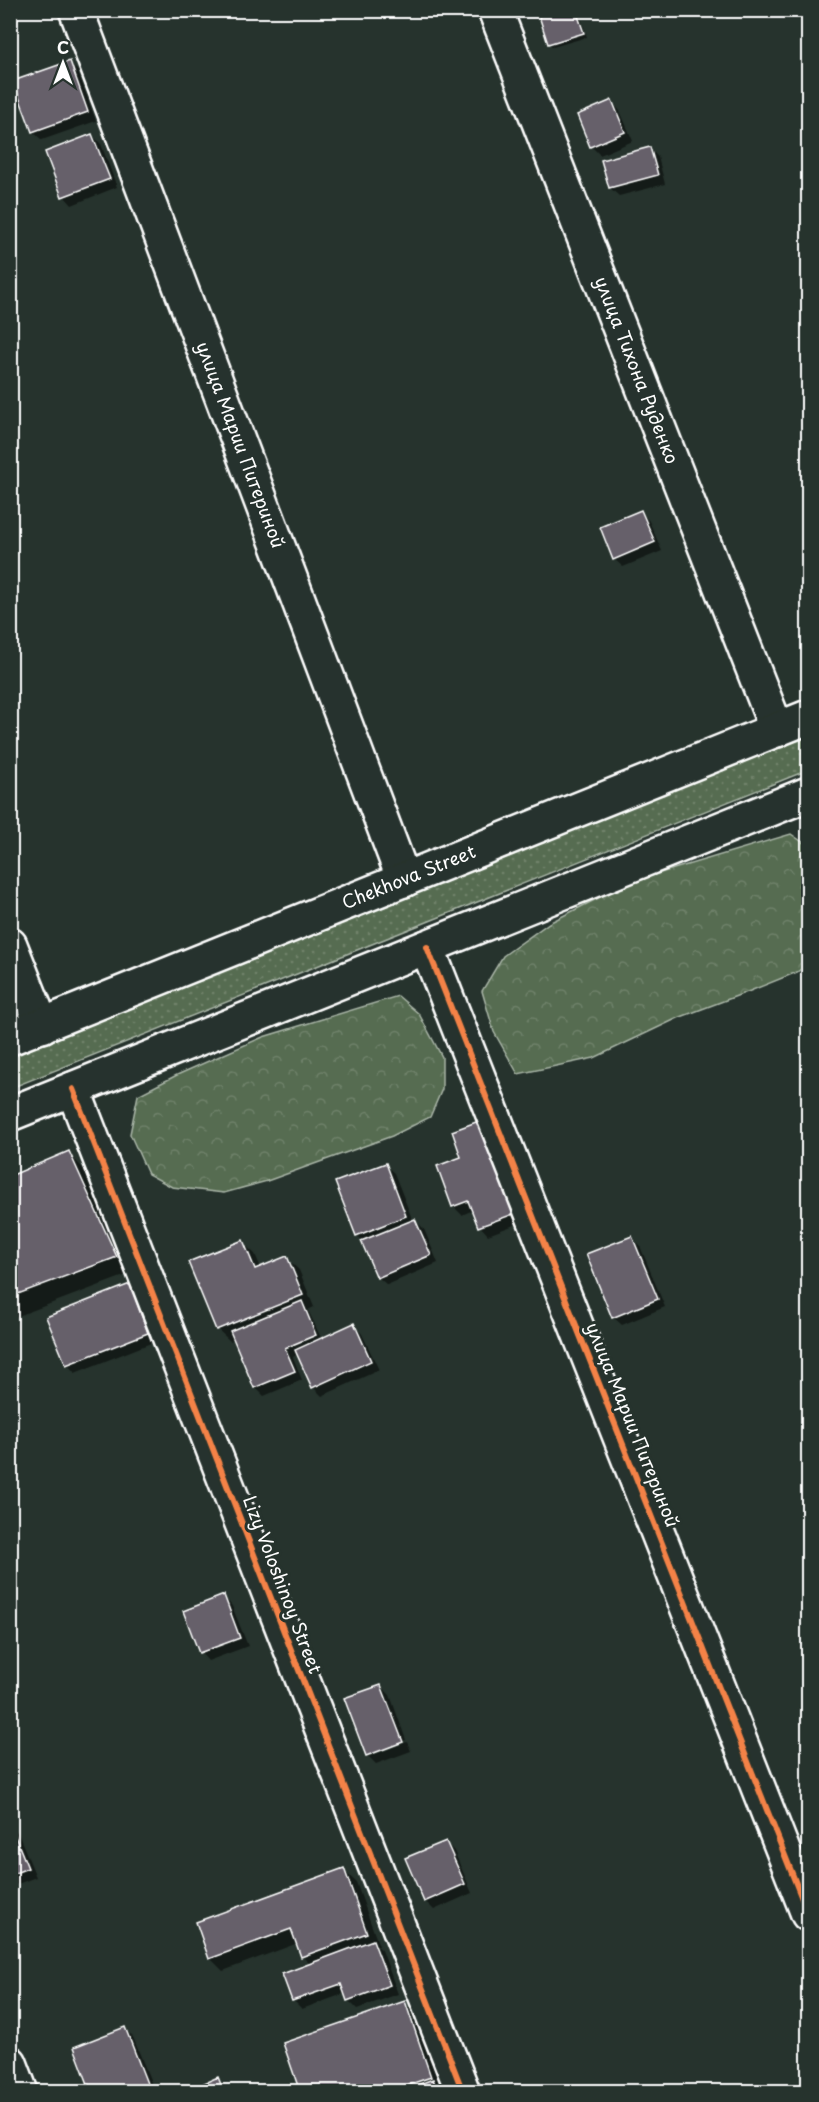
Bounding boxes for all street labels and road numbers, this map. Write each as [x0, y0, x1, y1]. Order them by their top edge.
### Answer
street label: улица Тихона Руденко [589, 272, 686, 467]
street label: улица Марии Питериной [190, 337, 293, 552]
street label: Chekhova Street [338, 837, 479, 915]
street label: улица Марии Питериной [580, 1318, 687, 1531]
street label: Lizy Voloshinoy Street [237, 1492, 330, 1677]

